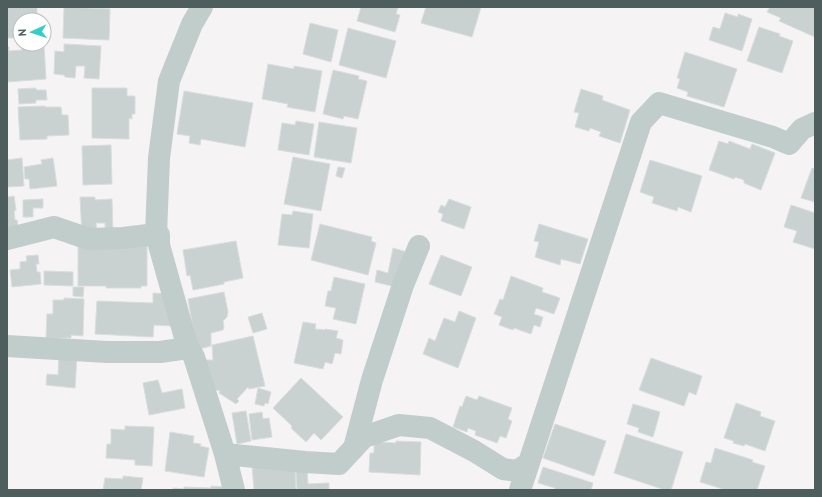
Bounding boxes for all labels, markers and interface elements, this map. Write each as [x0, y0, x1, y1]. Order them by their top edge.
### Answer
north arrow [12, 12, 52, 52]
text: N [15, 29, 29, 37]

